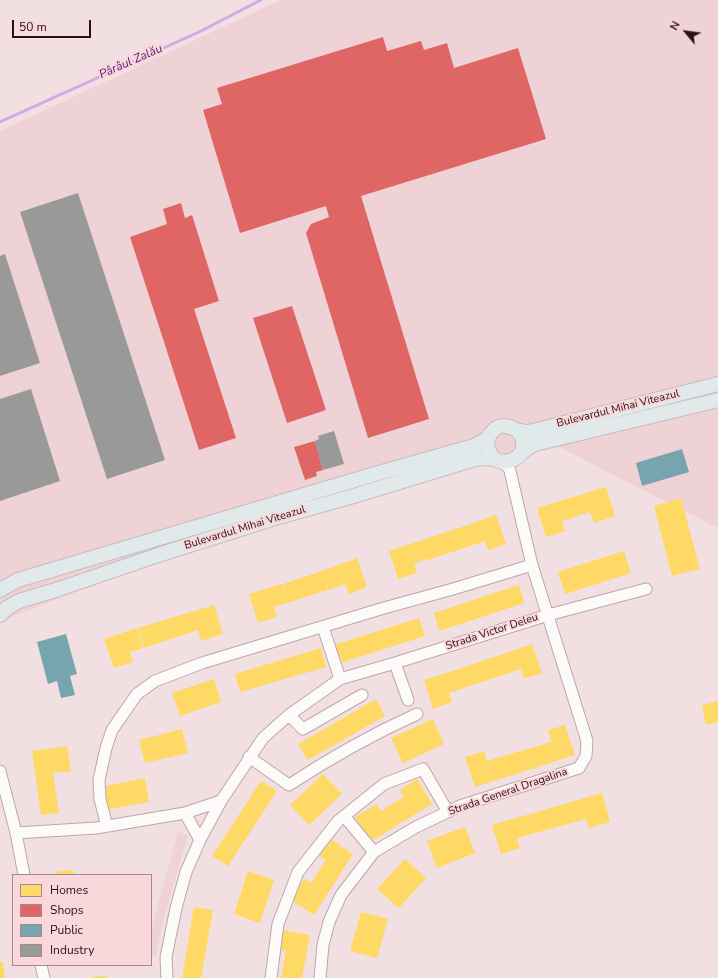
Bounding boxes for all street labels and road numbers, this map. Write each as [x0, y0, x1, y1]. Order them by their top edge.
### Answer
street label: Bulevardul Mihai Viteazul [555, 387, 681, 431]
street label: Bulevardul Mihai Viteazul [183, 503, 307, 553]
street label: Strada Victor Deleu [444, 611, 540, 653]
street label: Strada General Dragalina [447, 765, 569, 819]

